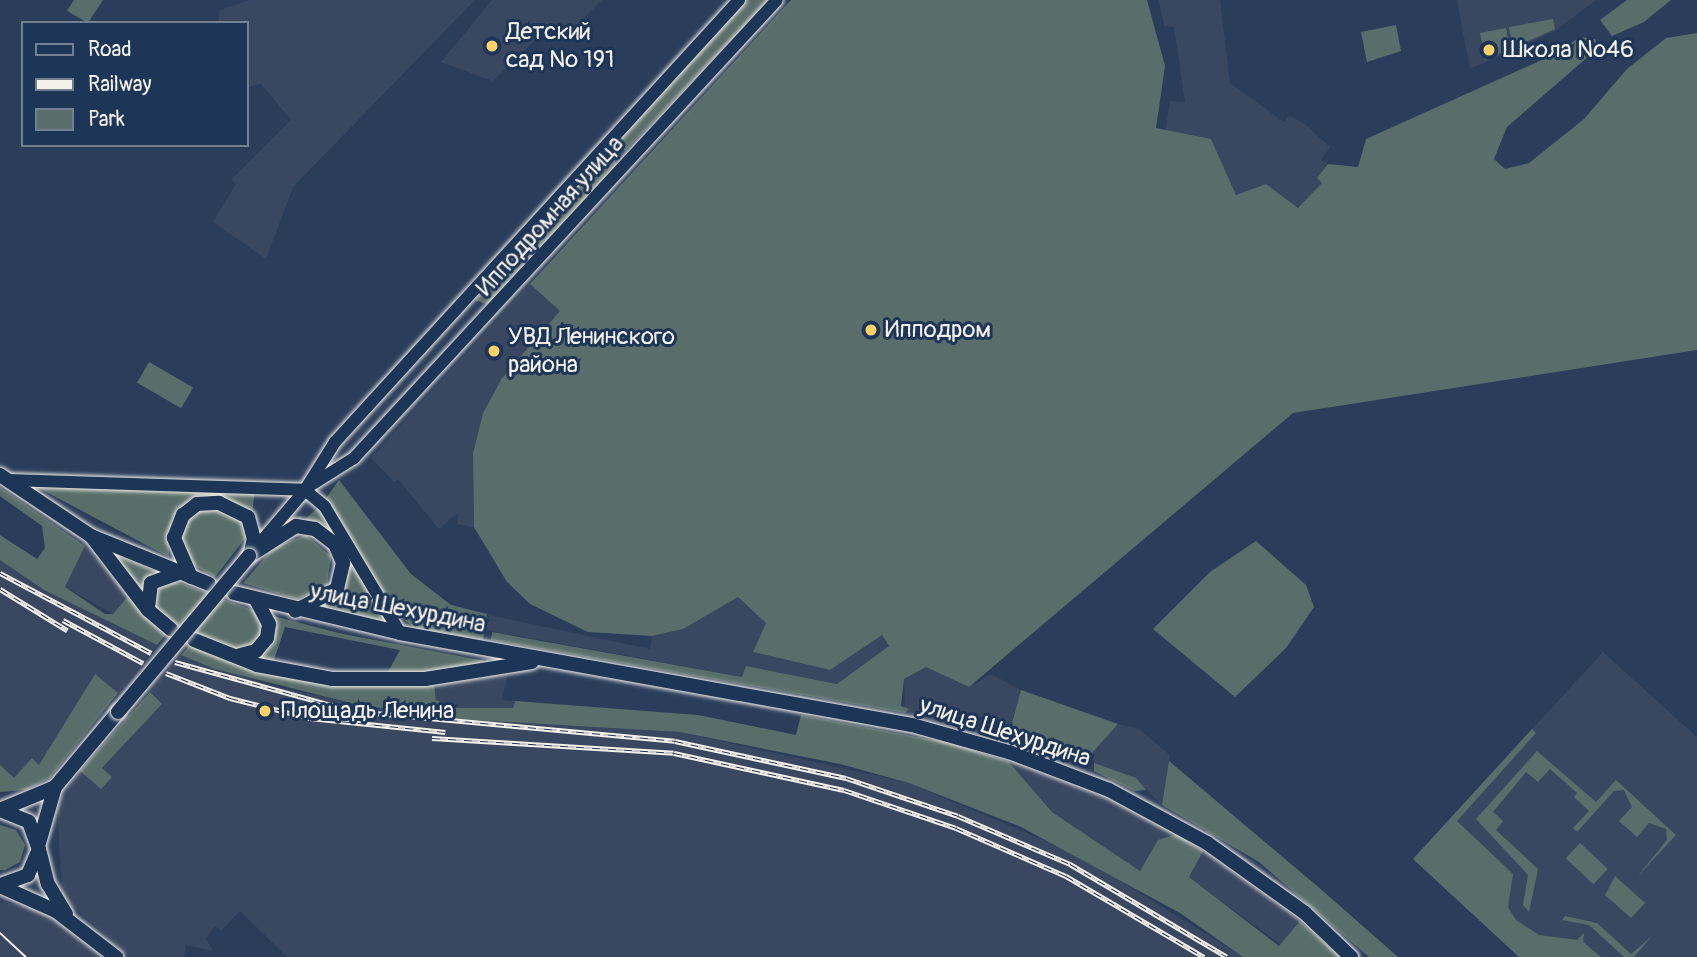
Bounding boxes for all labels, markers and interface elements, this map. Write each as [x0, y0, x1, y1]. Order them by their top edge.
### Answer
place label: Детский сад № 191 [506, 18, 614, 74]
legend [21, 21, 248, 147]
text: Road [88, 36, 132, 63]
place label: Школа №46 [1503, 36, 1634, 64]
marker: Детский сад № 191 [484, 38, 500, 54]
marker: Школа №46 [1481, 42, 1497, 58]
text: Railway [88, 71, 152, 98]
text: Park [88, 106, 125, 133]
street label: Ипподромная улица [471, 130, 629, 302]
place label: Ипподром [885, 316, 991, 344]
marker: Ипподром [863, 322, 879, 338]
place label: УВД Ленинского района [508, 323, 675, 379]
marker: УВД Ленинского района [486, 343, 502, 359]
street label: улица Шехурдина [308, 577, 488, 639]
street label: улица Шехурдина [916, 691, 1094, 773]
place label: Площадь Ленина [281, 697, 454, 725]
marker: Площадь Ленина [255, 701, 275, 721]

